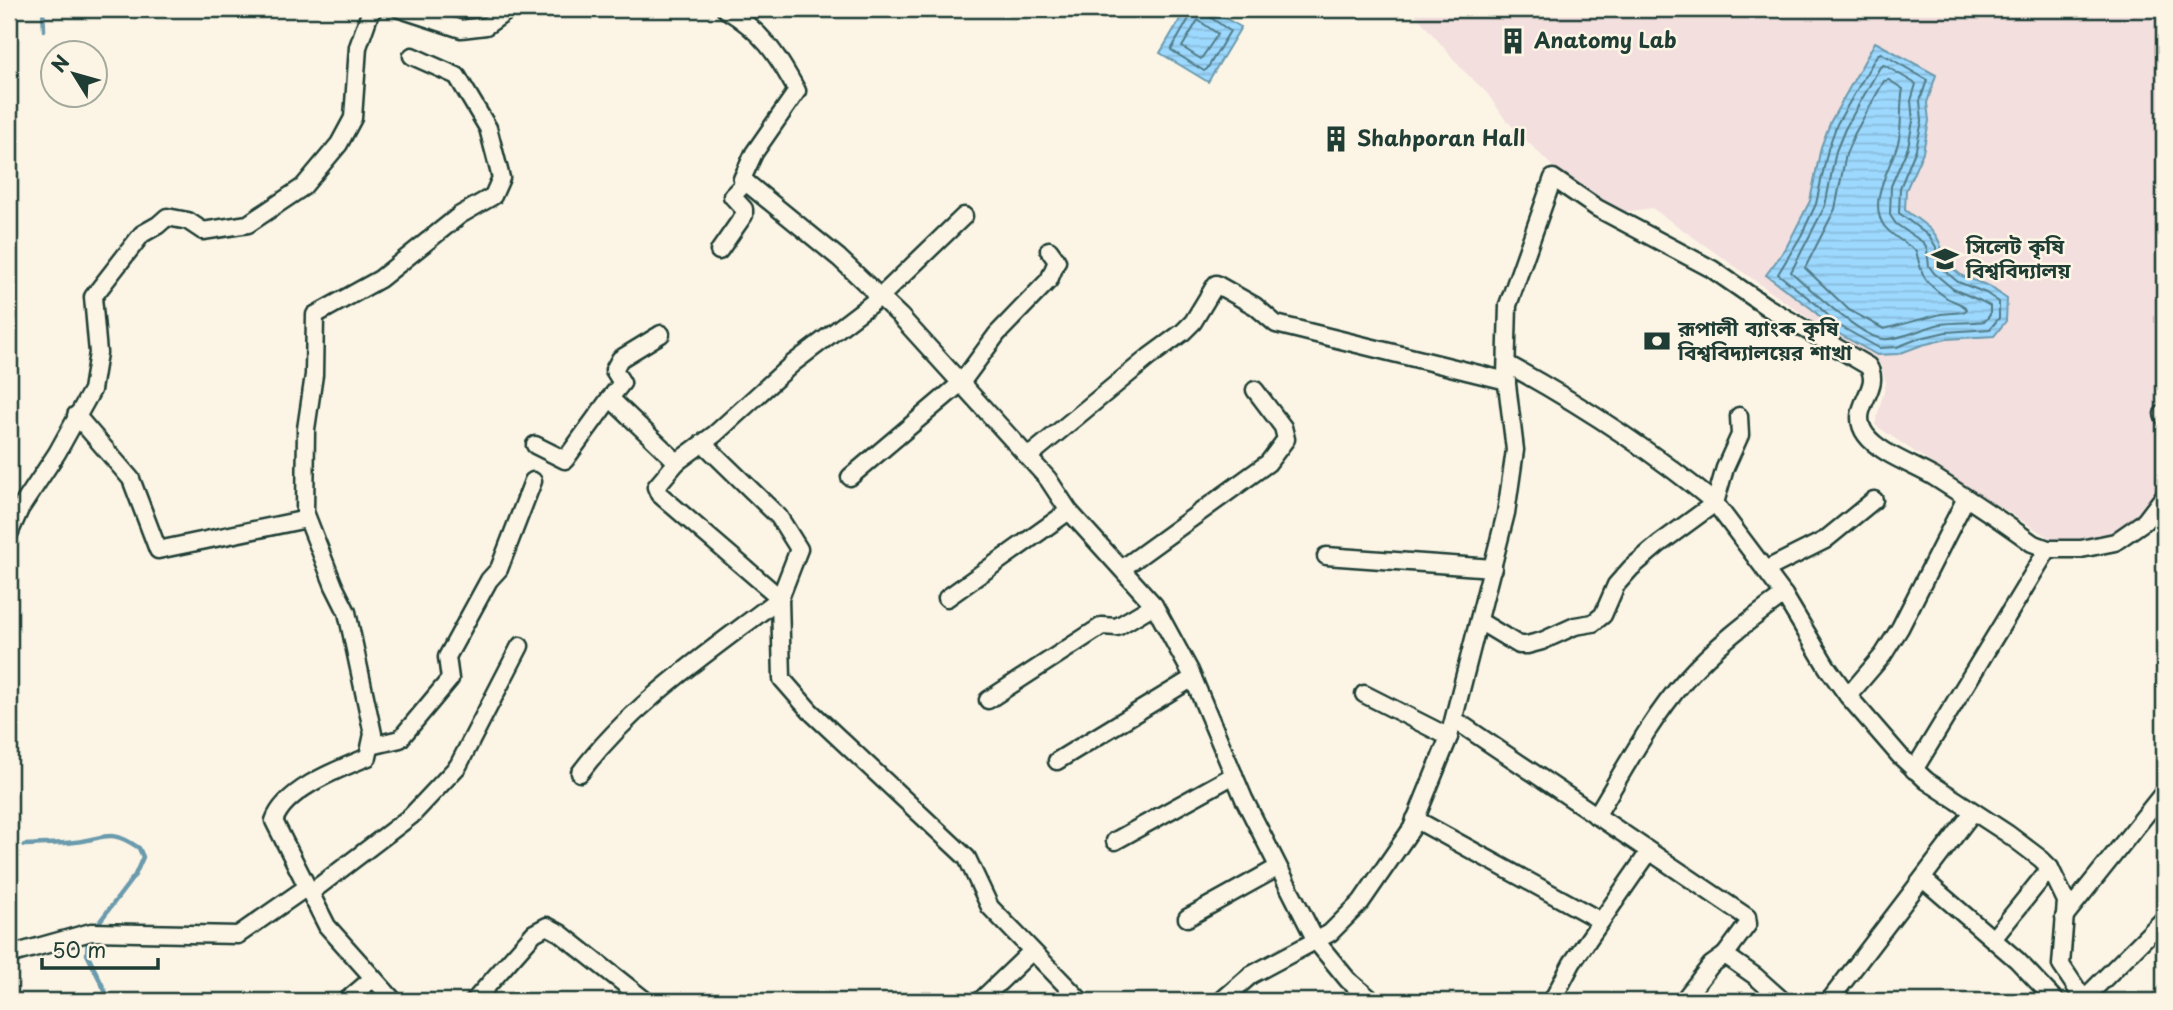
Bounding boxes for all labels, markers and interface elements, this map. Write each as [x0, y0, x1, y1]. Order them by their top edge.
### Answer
place label: Anatomy Lab [1533, 23, 1677, 55]
building icon: Anatomy Lab [1498, 26, 1528, 56]
north arrow [38, 38, 108, 108]
text: N [44, 49, 75, 78]
place label: Shahporan Hall [1357, 121, 1525, 153]
building icon: Shahporan Hall [1321, 124, 1351, 154]
place label: সিলেট কৃষি বিশ্ববিদ্যালয় [1965, 229, 2071, 285]
school or university icon: সিলেট কৃষি বিশ্ববিদ্যালয় [1930, 244, 1960, 274]
place label: রূপালী ব্যাংক কৃষি বিশ্ববিদ্যালয়ের শাখা [1677, 311, 1853, 367]
bank icon: রূপালী ব্যাংক কৃষি বিশ্ববিদ্যালয়ের শাখা [1642, 326, 1672, 356]
scale bar [42, 926, 158, 970]
text: 50 m [52, 933, 106, 965]

